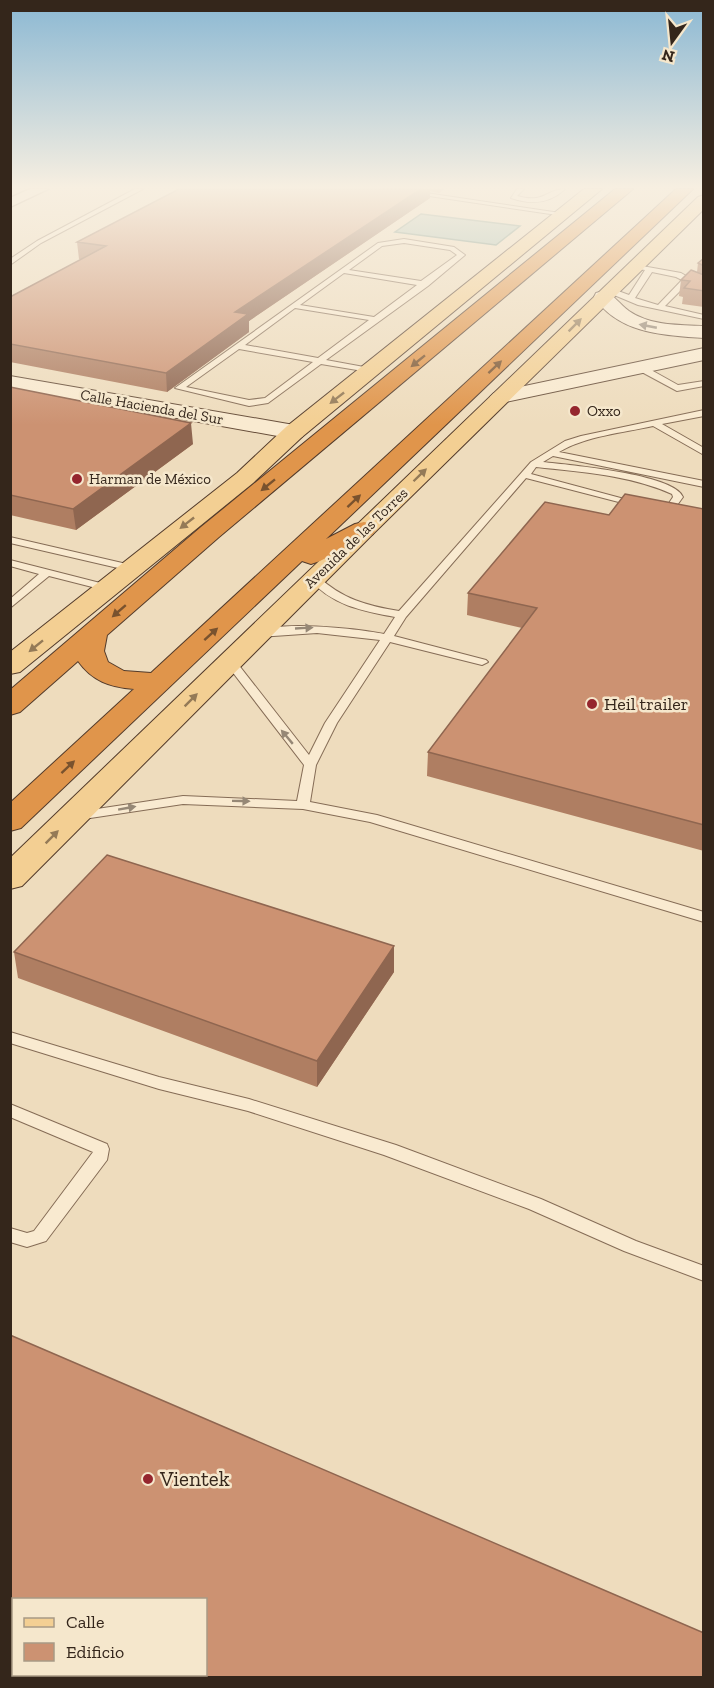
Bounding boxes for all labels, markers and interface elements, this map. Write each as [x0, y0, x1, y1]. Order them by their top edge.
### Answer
north arrow [642, 12, 702, 72]
text: N [660, 45, 677, 67]
one-way arrow [567, 318, 581, 332]
one-way arrow [638, 321, 657, 330]
one-way arrow [411, 354, 426, 367]
one-way arrow [488, 360, 502, 374]
street label: Calle Hacienda del Sur [79, 386, 225, 428]
one-way arrow [329, 392, 345, 405]
place label: Oxxo [587, 402, 621, 420]
marker: Oxxo [568, 404, 582, 418]
one-way arrow [412, 468, 427, 482]
place label: Harman de México [89, 470, 211, 488]
marker: Harman de México [70, 472, 84, 486]
one-way arrow [260, 478, 276, 491]
street label: Avenida de las Torres [300, 484, 412, 592]
one-way arrow [346, 495, 361, 508]
one-way arrow [180, 517, 195, 529]
one-way arrow [112, 604, 127, 617]
one-way arrow [294, 624, 313, 633]
one-way arrow [204, 627, 219, 641]
one-way arrow [29, 639, 44, 652]
one-way arrow [183, 693, 197, 707]
place label: Heil trailer [604, 693, 688, 715]
marker: Heil trailer [585, 697, 599, 711]
one-way arrow [280, 729, 293, 745]
one-way arrow [61, 760, 75, 774]
one-way arrow [232, 796, 251, 805]
one-way arrow [118, 803, 137, 812]
one-way arrow [45, 830, 60, 844]
place label: Vientek [159, 1466, 230, 1491]
marker: Vientek [141, 1472, 155, 1486]
legend [12, 1598, 207, 1676]
text: Calle [66, 1611, 104, 1633]
text: Edificio [66, 1641, 124, 1663]

